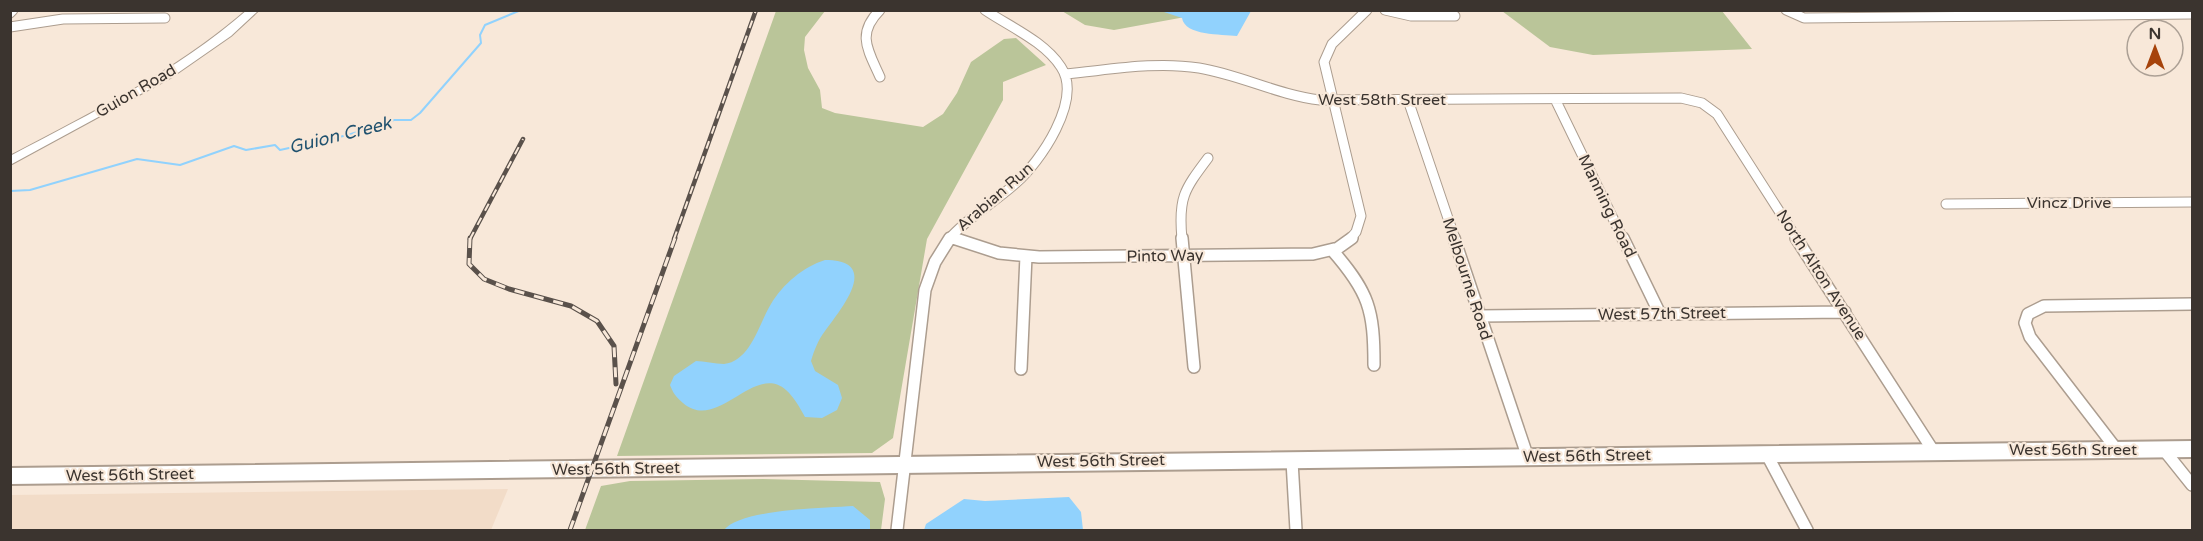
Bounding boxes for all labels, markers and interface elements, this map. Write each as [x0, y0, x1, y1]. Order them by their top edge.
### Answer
north arrow [2125, 18, 2185, 78]
text: N [2149, 24, 2161, 44]
street label: Guion Road [92, 60, 180, 122]
street label: West 58th Street [1318, 90, 1446, 110]
water label: Guion Creek [286, 111, 395, 158]
street label: Manning Road [1573, 151, 1641, 261]
street label: Arabian Run [953, 158, 1037, 236]
street label: Vincz Drive [2027, 193, 2111, 213]
street label: North Alton Avenue [1771, 206, 1871, 344]
street label: Melbourne Road [1438, 215, 1496, 343]
street label: Pinto Way [1126, 245, 1204, 267]
street label: West 57th Street [1598, 303, 1726, 325]
street label: West 56th Street [2009, 440, 2137, 460]
street label: West 56th Street [1523, 445, 1651, 467]
street label: West 56th Street [1037, 450, 1165, 472]
street label: West 56th Street [552, 458, 680, 480]
street label: West 56th Street [66, 464, 194, 486]

